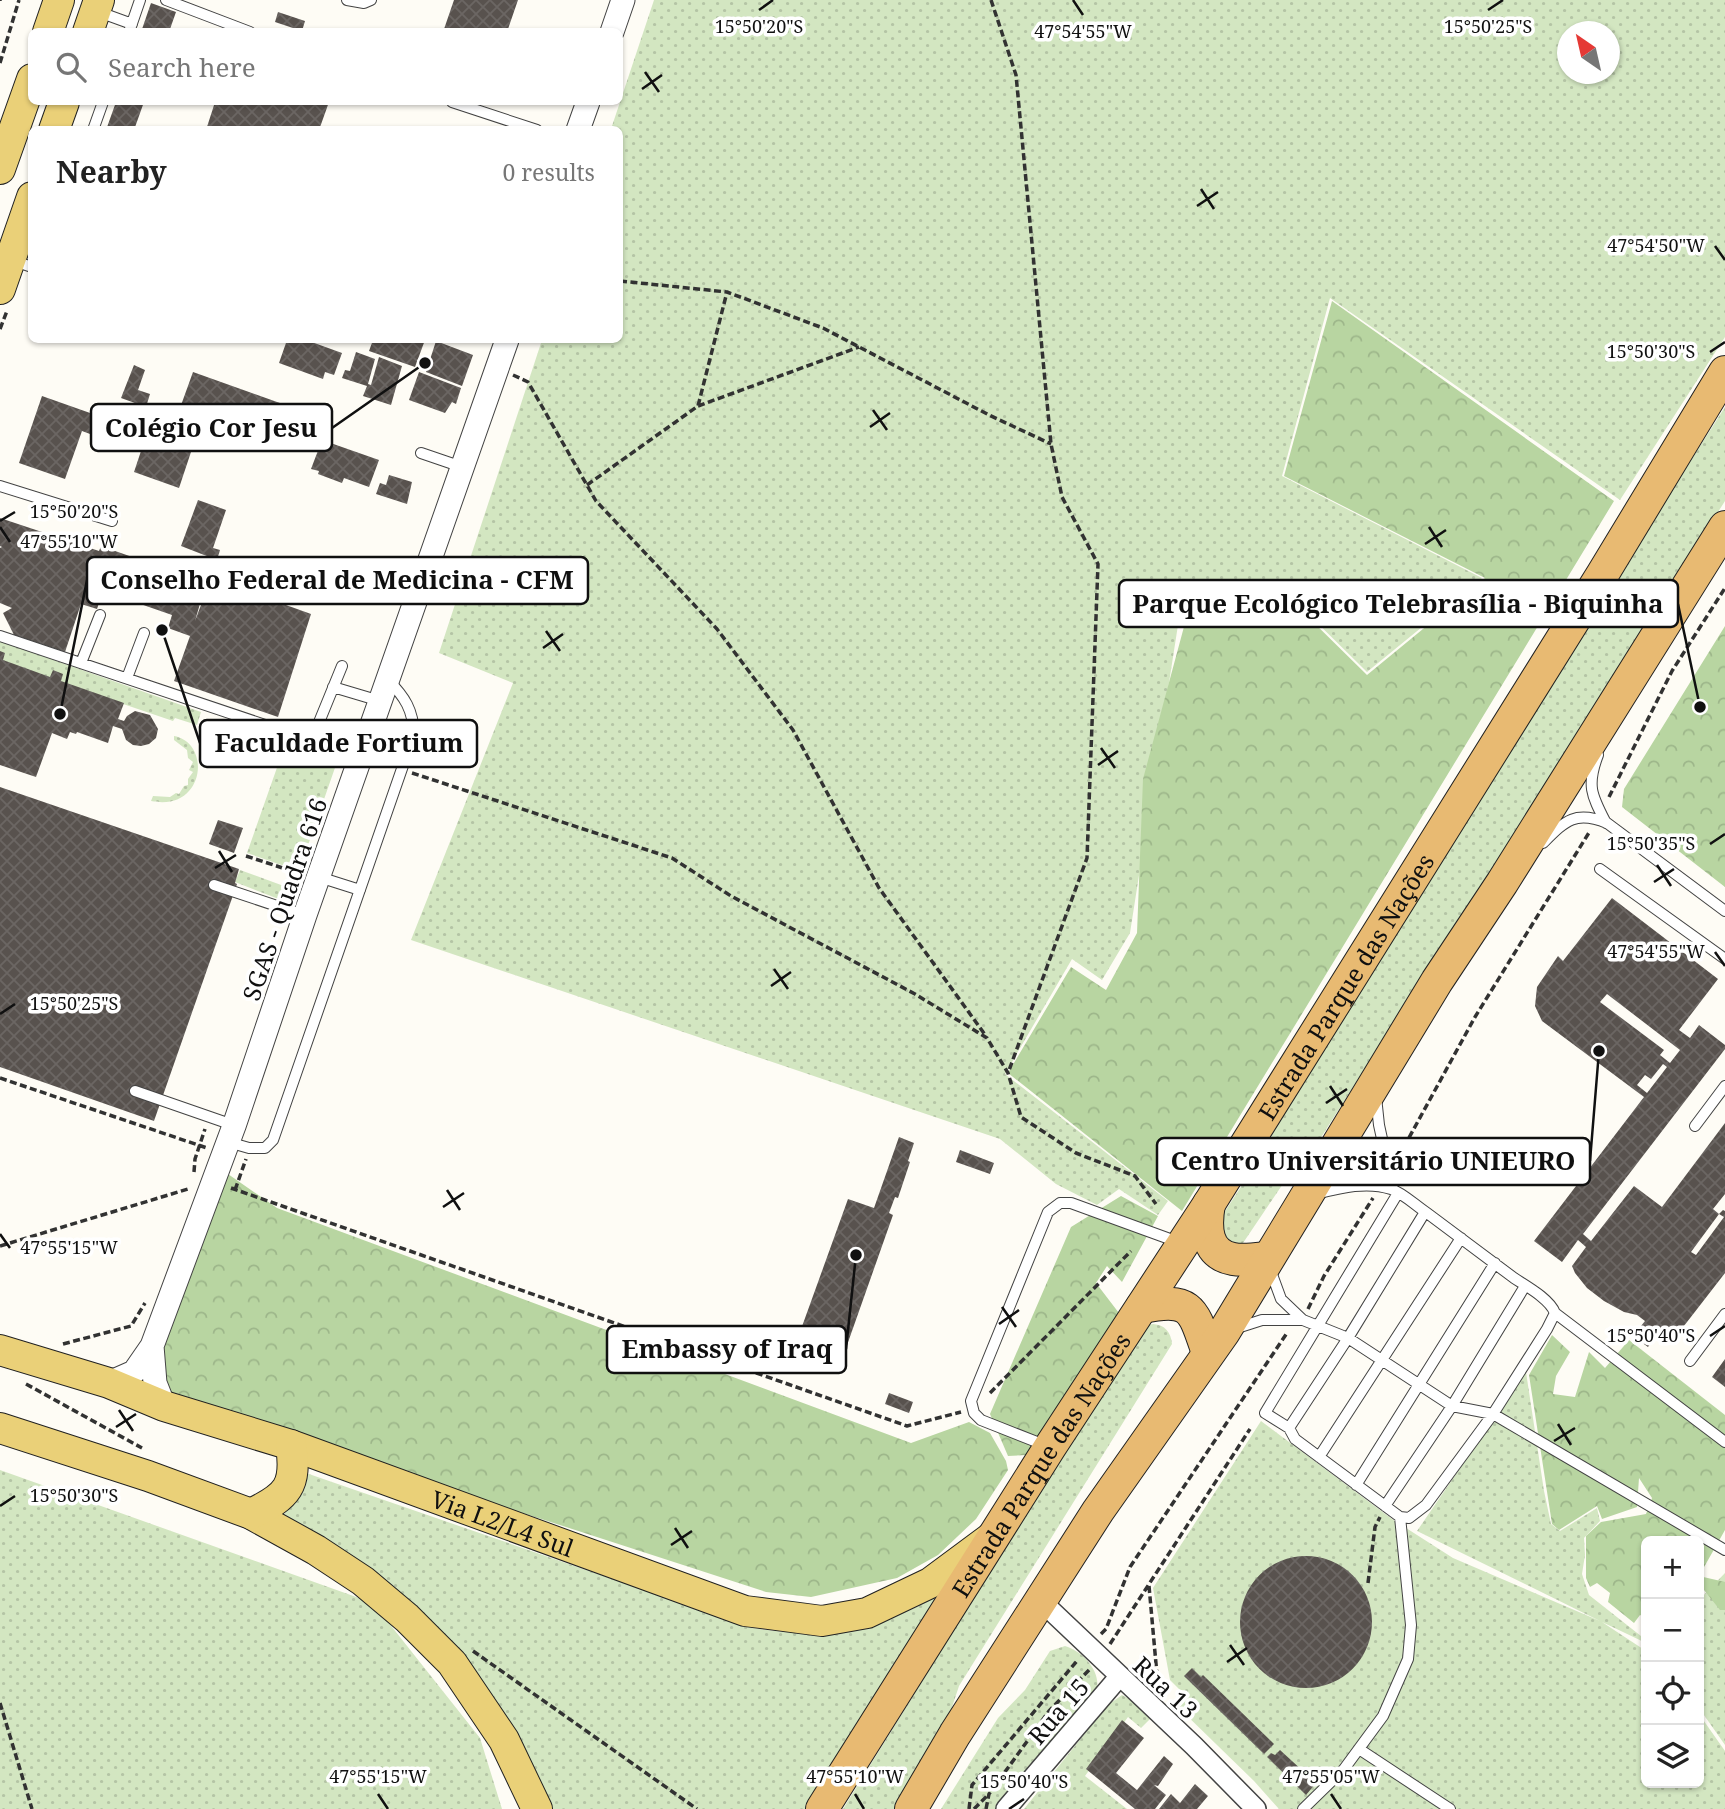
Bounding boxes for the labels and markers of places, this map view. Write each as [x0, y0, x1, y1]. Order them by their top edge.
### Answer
callout: Colégio Cor Jesu [91, 404, 332, 451]
callout: Conselho Federal de Medicina - CFM [87, 557, 588, 604]
callout: Parque Ecológico Telebrasília - Biquinha [1119, 580, 1678, 627]
callout: Faculdade Fortium [200, 720, 477, 767]
callout: Centro Universitário UNIEURO [1157, 1138, 1590, 1185]
callout: Embassy of Iraq [607, 1326, 846, 1373]

